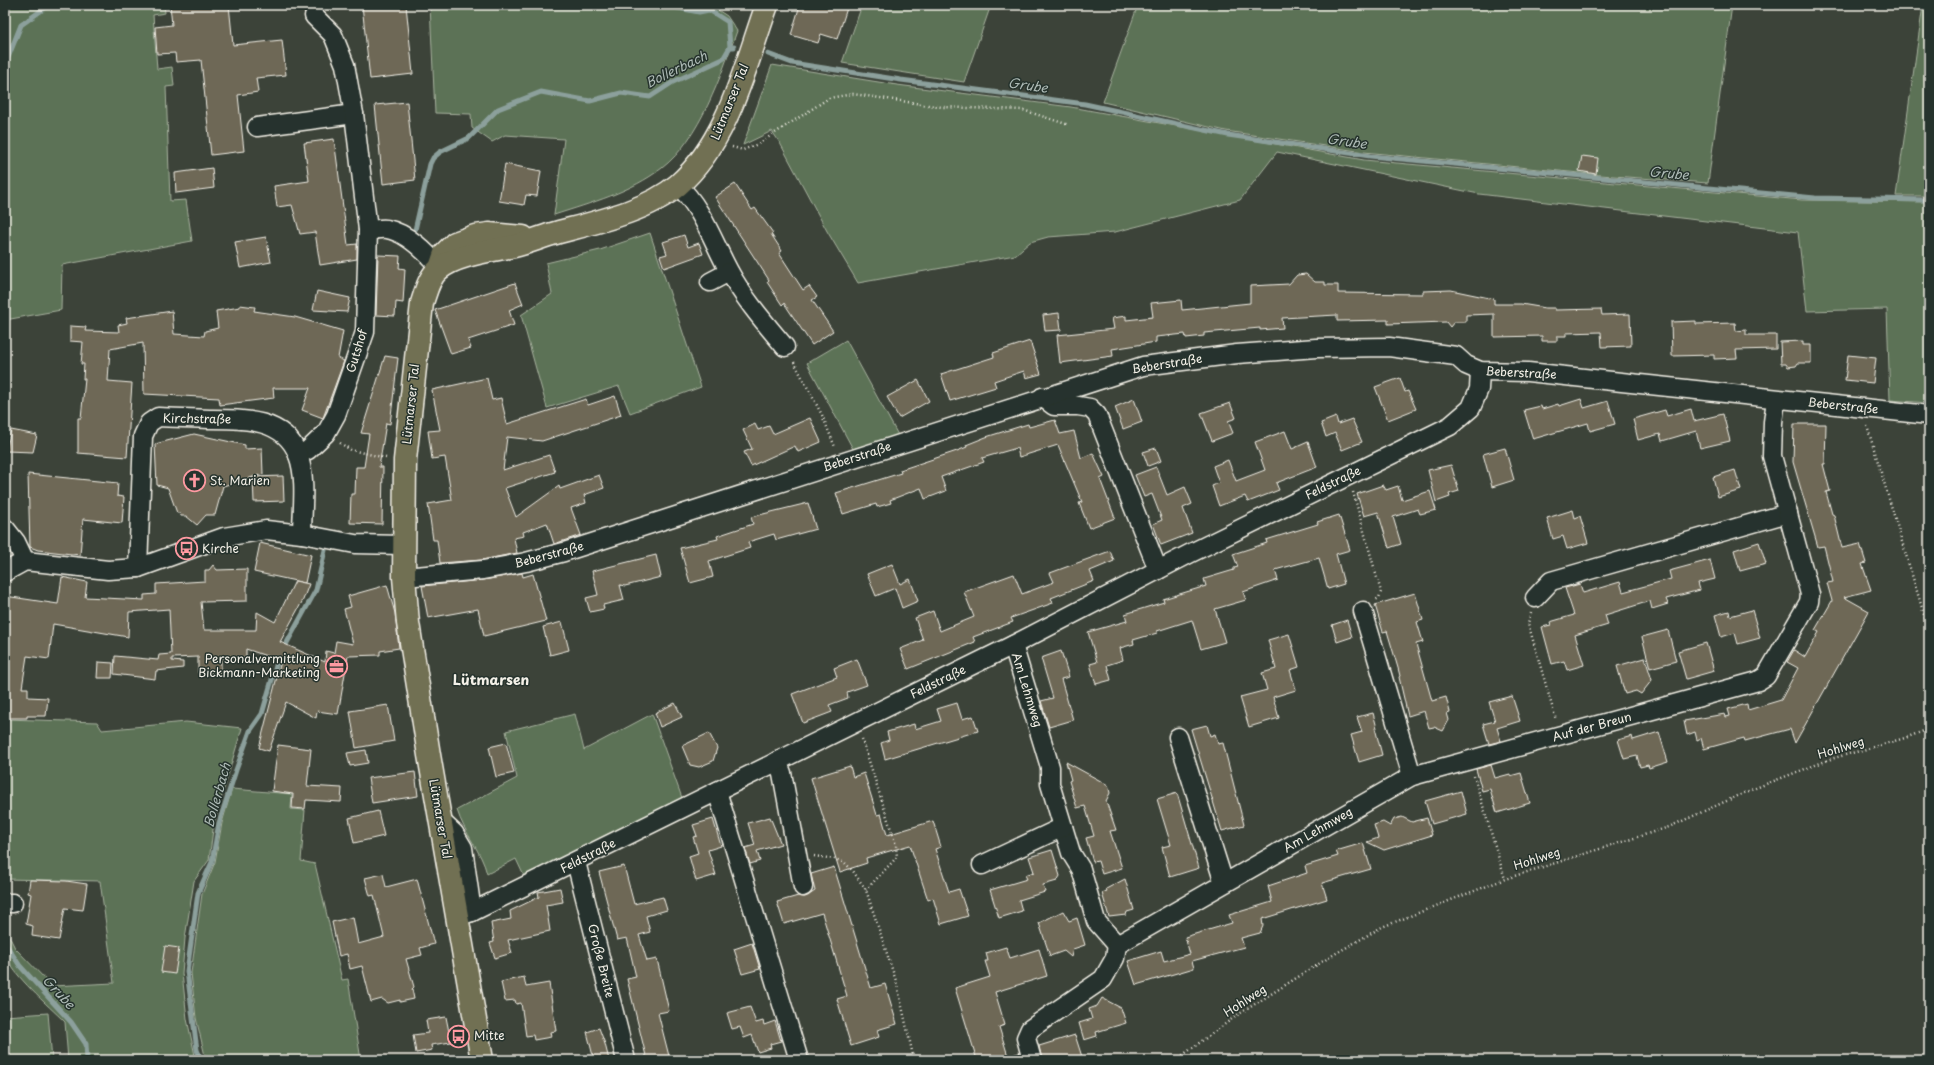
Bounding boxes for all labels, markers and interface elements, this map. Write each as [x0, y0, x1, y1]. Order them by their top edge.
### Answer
water label: Bollerbach [642, 45, 710, 92]
street label: Lütmarser Tal [706, 61, 753, 142]
water label: Grube [1007, 72, 1050, 97]
water label: Grube [1326, 128, 1369, 153]
water label: Grube [1648, 161, 1691, 184]
street label: Gutshof [341, 325, 372, 375]
street label: Beberstraße [1130, 349, 1203, 377]
street label: Beberstraße [1485, 361, 1557, 383]
street label: Lütmarser Tal [397, 363, 423, 445]
street label: Beberstraße [1807, 392, 1879, 418]
street label: Kirchstraße [163, 408, 231, 428]
street label: Beberstraße [820, 436, 893, 476]
street label: Feldstraße [1302, 461, 1364, 503]
church icon: St. Marien [182, 468, 208, 494]
place label: St. Marien [210, 471, 270, 489]
bus stop icon: Kirche [173, 536, 199, 562]
street label: Beberstraße [512, 536, 585, 572]
place label: Kirche [202, 539, 239, 557]
place label: Personalvermittlung Bickmann-Marketing [198, 649, 320, 681]
street label: Am Lehmweg [1008, 650, 1048, 729]
office icon: Personalvermittlung Bickmann-Marketing [323, 653, 349, 679]
street label: Feldstraße [907, 660, 969, 702]
district label: Lütmarsen [453, 669, 529, 690]
street label: Auf der Breun [1550, 707, 1633, 745]
street label: Hohlweg [1815, 731, 1866, 763]
water label: Bollerbach [198, 760, 235, 829]
street label: Lütmarser Tal [425, 777, 457, 860]
street label: Am Lehmweg [1280, 802, 1355, 856]
street label: Feldstraße [557, 833, 618, 877]
street label: Hohlweg [1511, 842, 1562, 874]
street label: Große Breite [584, 922, 620, 1000]
water label: Grube [39, 971, 80, 1013]
street label: Hohlweg [1219, 979, 1270, 1021]
bus stop icon: Mitte [445, 1023, 471, 1049]
place label: Mitte [474, 1026, 505, 1044]

